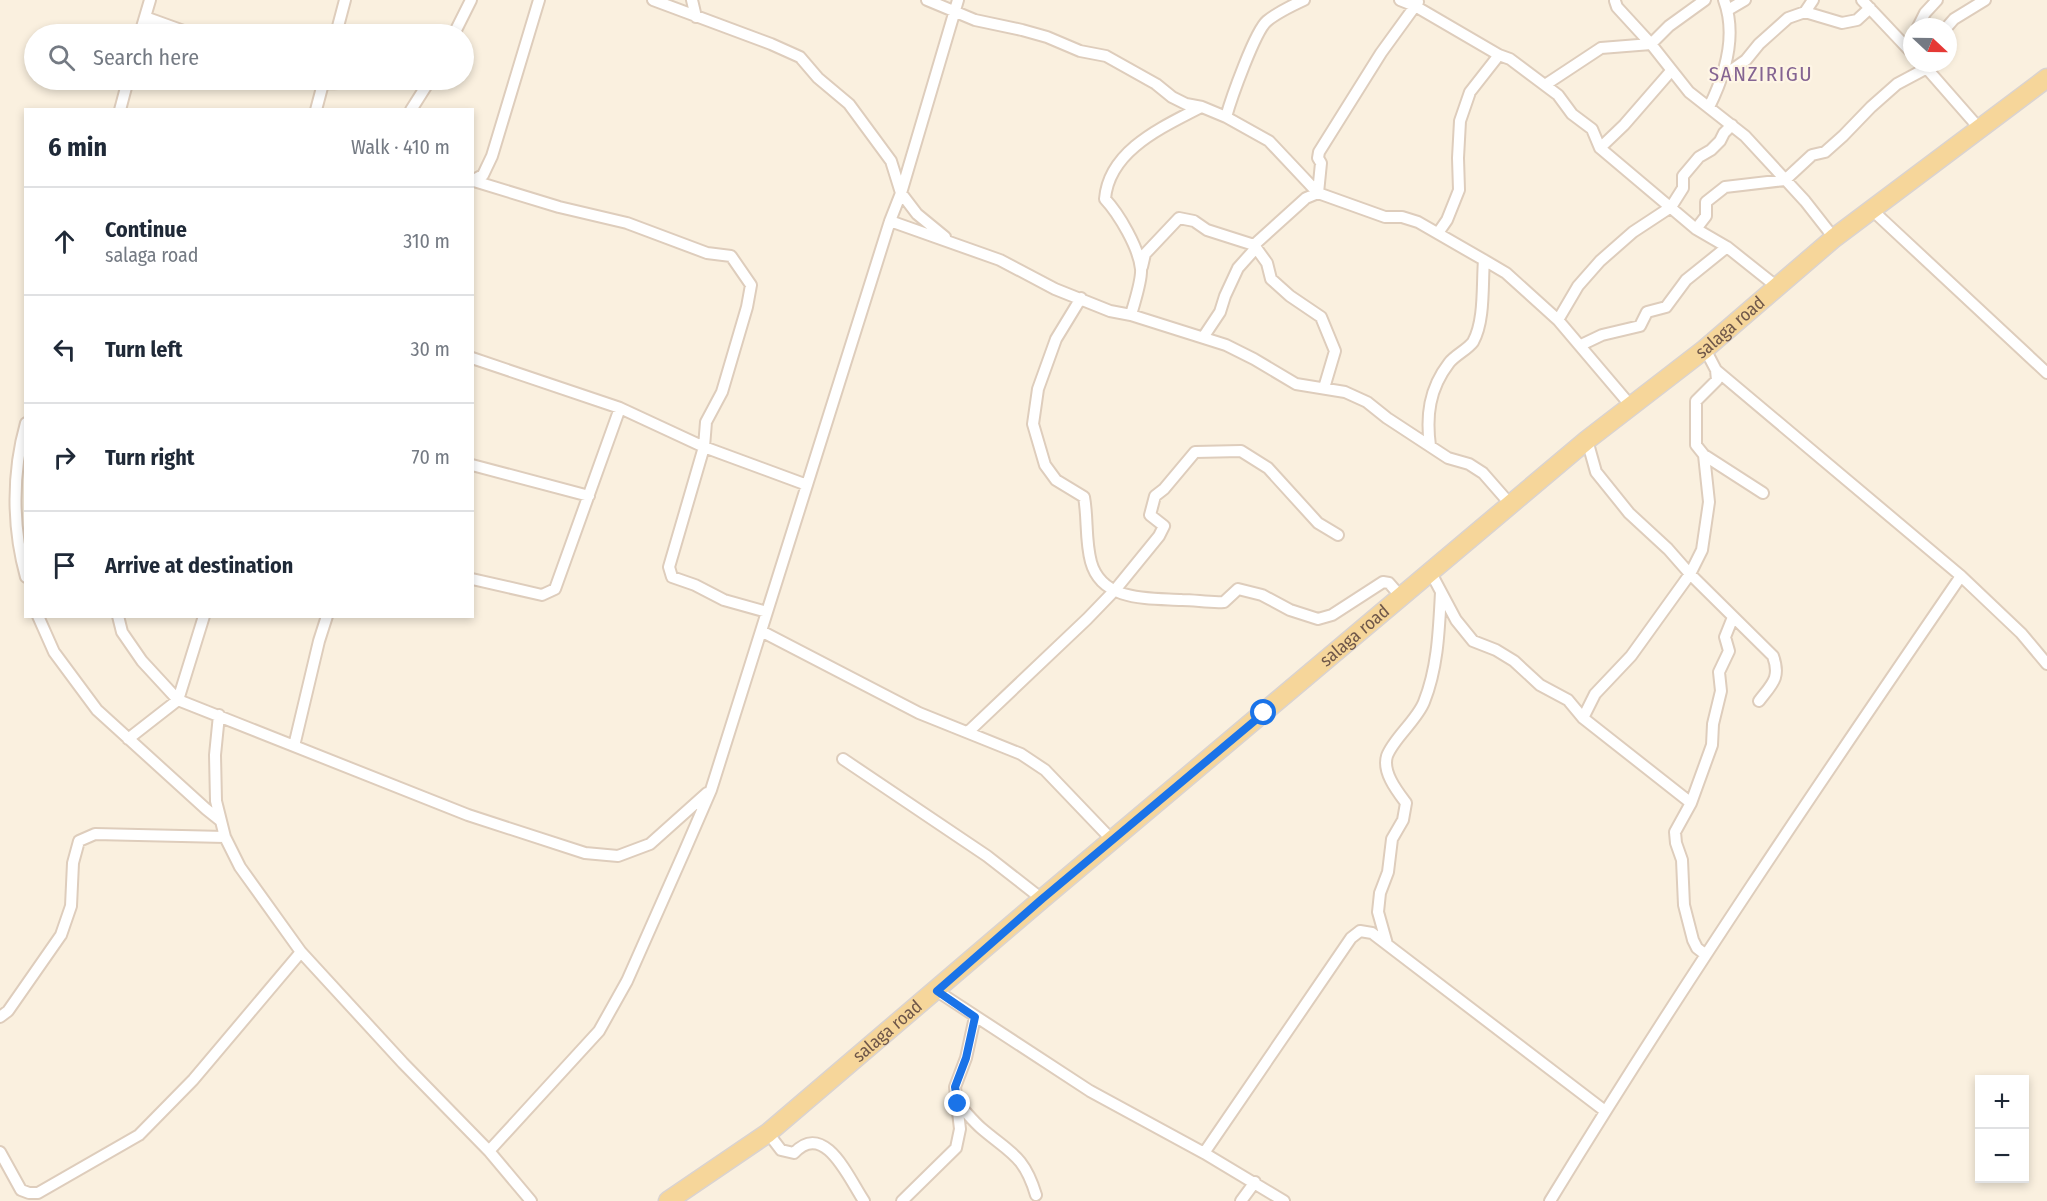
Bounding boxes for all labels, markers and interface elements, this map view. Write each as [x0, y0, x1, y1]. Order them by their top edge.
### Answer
north arrow [1903, 18, 1957, 72]
search box [24, 24, 474, 90]
icon: search [45, 41, 78, 74]
text: Search here [93, 44, 199, 71]
district label: SANZIRIGU [1709, 61, 1813, 87]
text: 6 min [48, 132, 107, 163]
text: Walk · 410 m [351, 135, 450, 159]
text: Continue [105, 216, 187, 243]
icon: ahead [48, 225, 81, 258]
text: 310 m [403, 229, 450, 253]
text: salaga road [105, 243, 199, 267]
street label: salaga road [1691, 292, 1769, 363]
icon: left [48, 333, 81, 366]
text: Turn left [105, 336, 183, 363]
text: 30 m [410, 337, 450, 361]
icon: right [48, 441, 81, 474]
text: Turn right [105, 444, 194, 471]
text: 70 m [412, 445, 450, 469]
icon: arrive [48, 549, 81, 582]
text: Arrive at destination [105, 552, 293, 579]
street label: salaga road [1315, 600, 1394, 671]
route start [1250, 699, 1276, 725]
street label: salaga road [848, 995, 927, 1067]
map controls [1975, 1075, 2029, 1183]
button: + [1975, 1075, 2029, 1129]
route end [944, 1090, 970, 1116]
button: − [1975, 1129, 2029, 1183]

